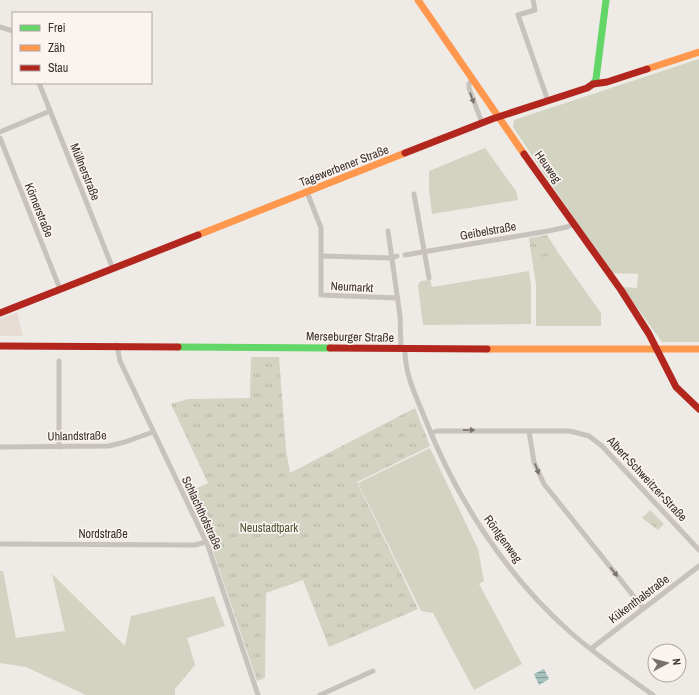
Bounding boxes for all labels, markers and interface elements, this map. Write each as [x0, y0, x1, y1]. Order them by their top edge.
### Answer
legend [12, 12, 152, 84]
text: Frei [48, 20, 66, 36]
text: Zäh [48, 40, 65, 56]
text: Stau [48, 60, 68, 76]
one-way arrow [470, 92, 476, 104]
street label: Müllnerstraße [66, 141, 104, 203]
street label: Tagewerbener Straße [297, 142, 391, 190]
street label: Heuweg [531, 148, 565, 187]
street label: Körnerstraße [21, 180, 57, 240]
street label: Geibelstraße [459, 218, 517, 244]
street label: Neumarkt [330, 278, 374, 296]
street label: Merseburger Straße [306, 328, 394, 346]
street label: Uhlandstraße [47, 427, 107, 445]
one-way arrow [463, 427, 476, 433]
street label: Albert-Schweitzer-Straße [603, 432, 691, 525]
one-way arrow [534, 463, 540, 475]
street label: Schlachthofstraße [178, 474, 226, 552]
street label: Röntgenweg [480, 512, 526, 566]
park label: Neustadtpark [240, 520, 298, 536]
street label: Nordstraße [78, 526, 128, 542]
one-way arrow [610, 567, 618, 578]
street label: Kükenthalstraße [606, 571, 672, 627]
north arrow [647, 643, 687, 683]
text: N [670, 658, 684, 666]

